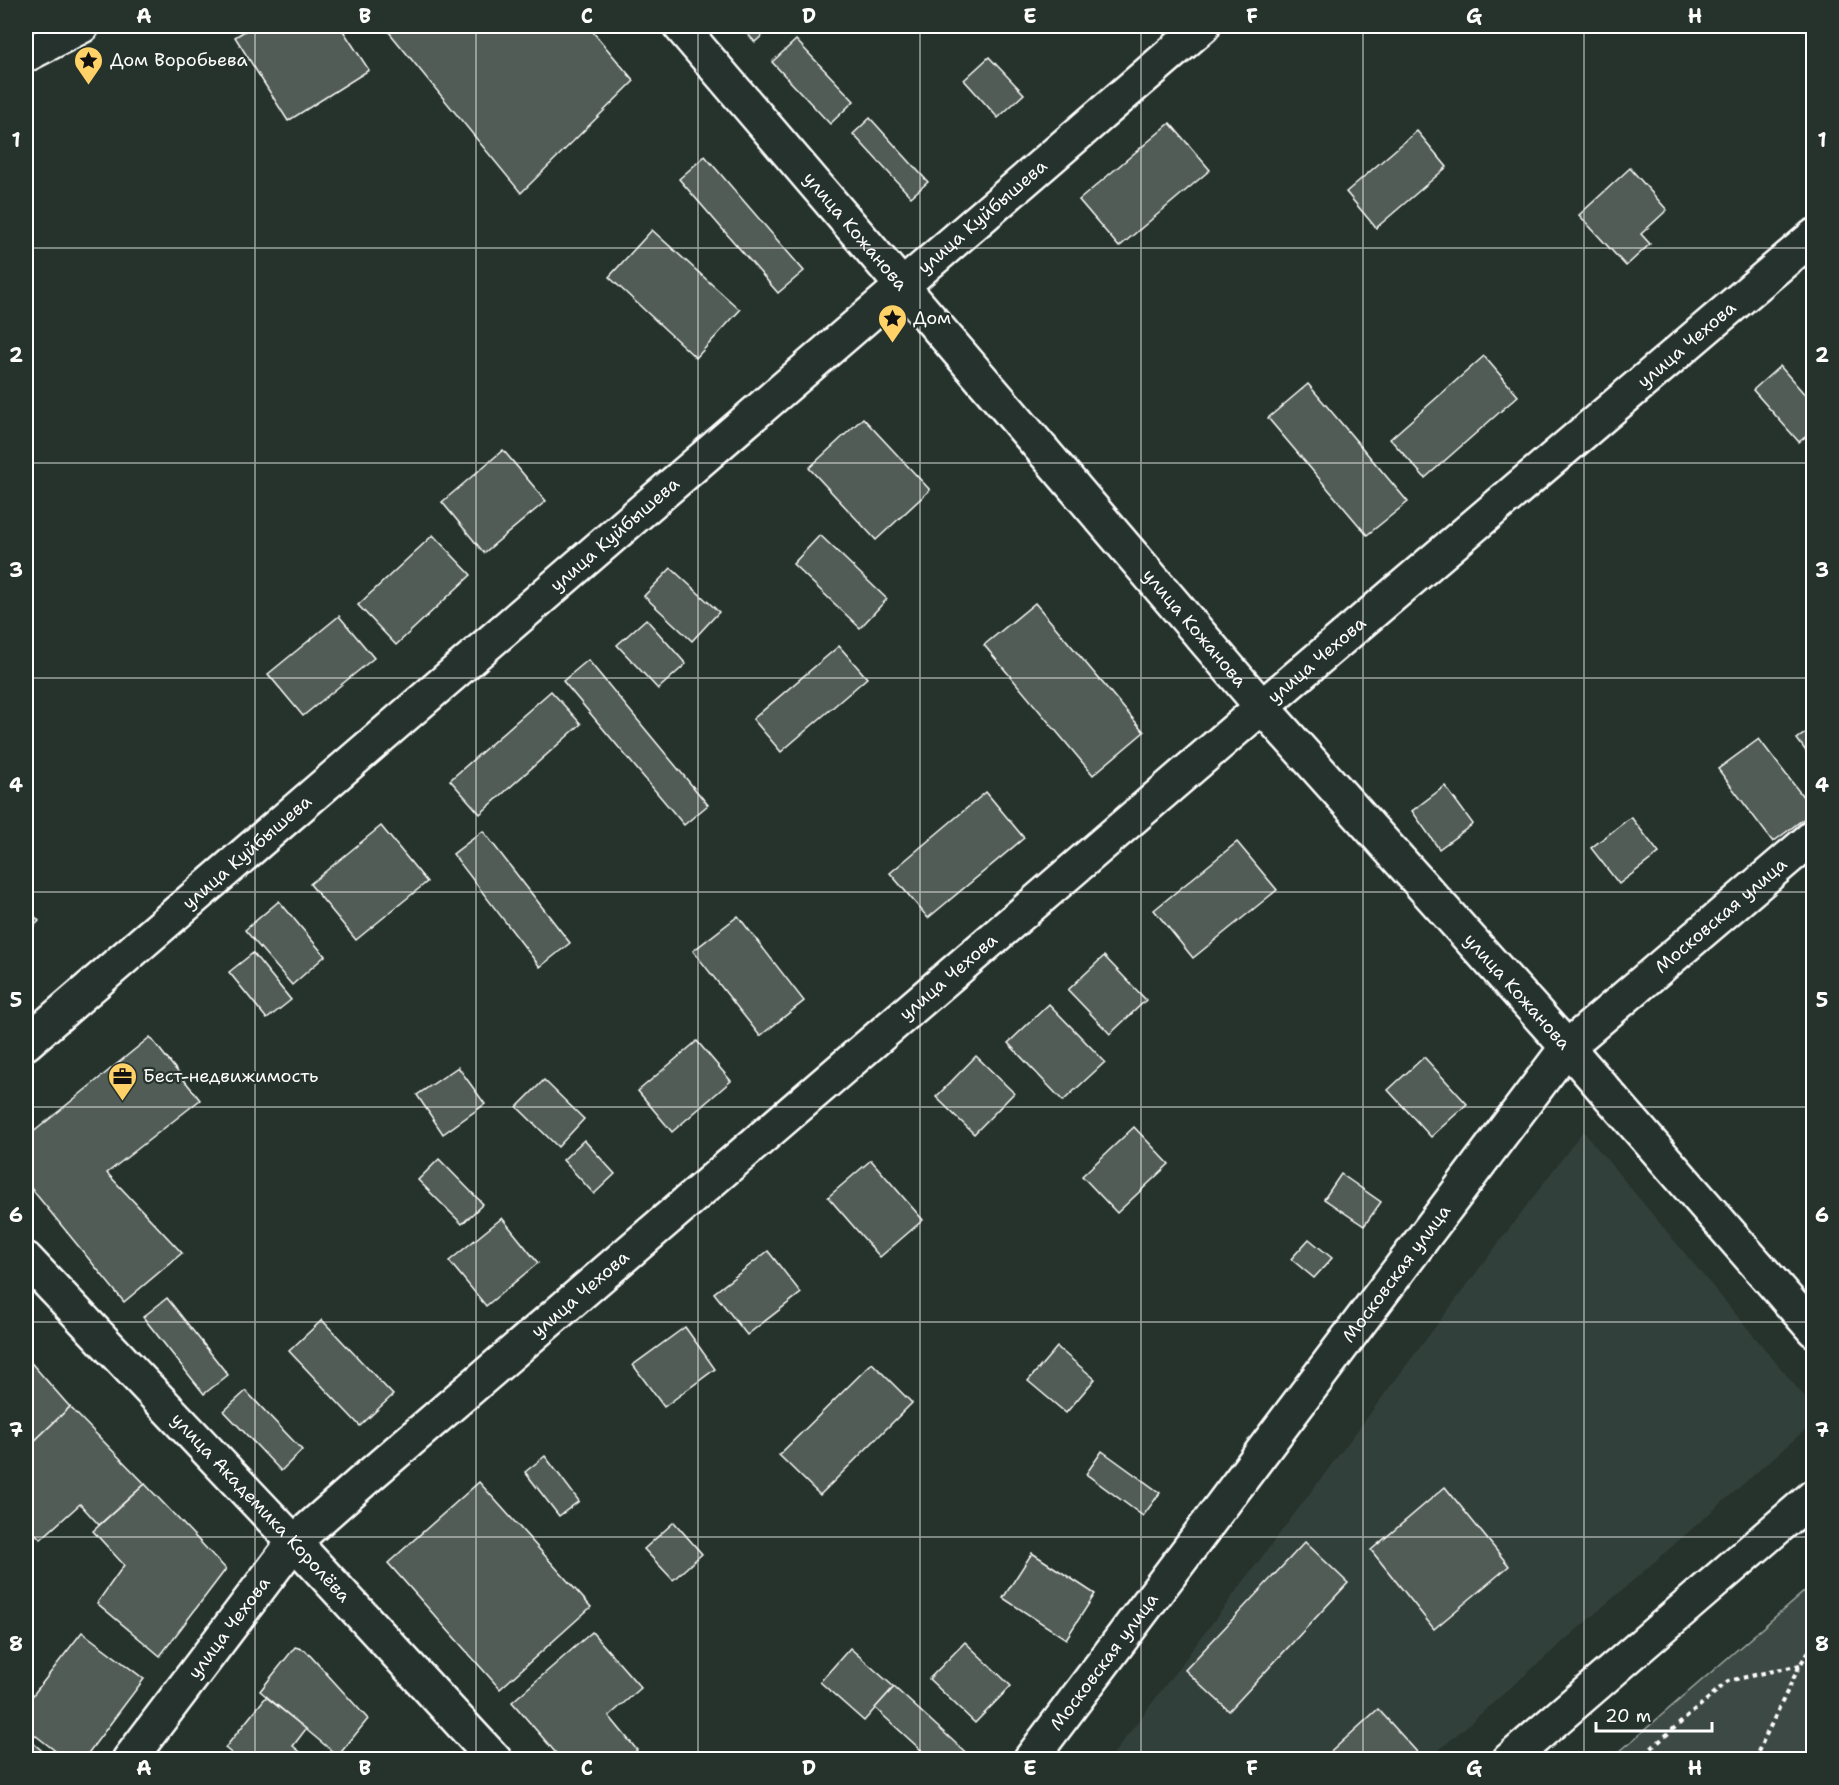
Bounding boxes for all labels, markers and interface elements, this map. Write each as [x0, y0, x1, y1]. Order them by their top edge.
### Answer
text: A [136, 3, 152, 29]
text: B [359, 3, 371, 29]
text: C [581, 3, 593, 29]
text: D [802, 3, 816, 29]
text: E [1023, 3, 1037, 29]
text: F [1246, 3, 1258, 29]
text: G [1466, 3, 1482, 29]
text: H [1688, 3, 1702, 29]
place icon: Дом Воробьева [73, 44, 105, 86]
place label: Дом Воробьева [110, 48, 248, 72]
text: 1 [11, 127, 21, 153]
text: 1 [1817, 127, 1827, 153]
street label: улица Куйбышева [913, 154, 1052, 279]
street label: улица Кожанова [798, 167, 913, 296]
street label: улица Чехова [1632, 296, 1741, 393]
place icon: Дом [876, 302, 908, 344]
place label: Дом [913, 306, 951, 330]
text: 2 [9, 342, 23, 368]
text: 2 [1815, 342, 1829, 368]
street label: улица Куйбышева [545, 472, 684, 597]
text: 3 [9, 557, 23, 583]
text: 3 [1815, 557, 1829, 583]
street label: улица Кожанова [1137, 564, 1252, 692]
street label: улица Чехова [1262, 611, 1371, 709]
text: 4 [9, 772, 23, 798]
text: 4 [1815, 772, 1829, 798]
street label: улица Куйбышева [177, 789, 317, 915]
street label: Московская улица [1650, 852, 1792, 979]
street label: улица Чехова [894, 928, 1003, 1026]
street label: улица Кожанова [1459, 928, 1576, 1055]
text: 5 [10, 987, 22, 1013]
text: 5 [1816, 987, 1828, 1013]
office icon: Бест-недвижимость [106, 1060, 138, 1102]
place label: Бест-недвижимость [143, 1064, 318, 1088]
street label: Московская улица [1337, 1200, 1456, 1347]
text: 6 [9, 1202, 23, 1228]
text: 6 [1815, 1202, 1829, 1228]
street label: улица Чехова [526, 1245, 634, 1343]
street label: улица Академика Королёва [166, 1408, 356, 1608]
text: 7 [9, 1417, 23, 1443]
text: 7 [1815, 1417, 1829, 1443]
street label: улица Чехова [183, 1572, 276, 1684]
street label: Московская улица [1044, 1588, 1164, 1735]
text: 8 [9, 1631, 23, 1657]
text: 8 [1815, 1631, 1829, 1657]
scale bar [1596, 1695, 1712, 1733]
text: 20 m [1605, 1704, 1651, 1728]
text: A [136, 1755, 152, 1781]
text: B [359, 1755, 371, 1781]
text: C [581, 1755, 593, 1781]
text: D [802, 1755, 816, 1781]
text: E [1023, 1755, 1037, 1781]
text: F [1246, 1755, 1258, 1781]
text: G [1466, 1755, 1482, 1781]
text: H [1688, 1755, 1702, 1781]

